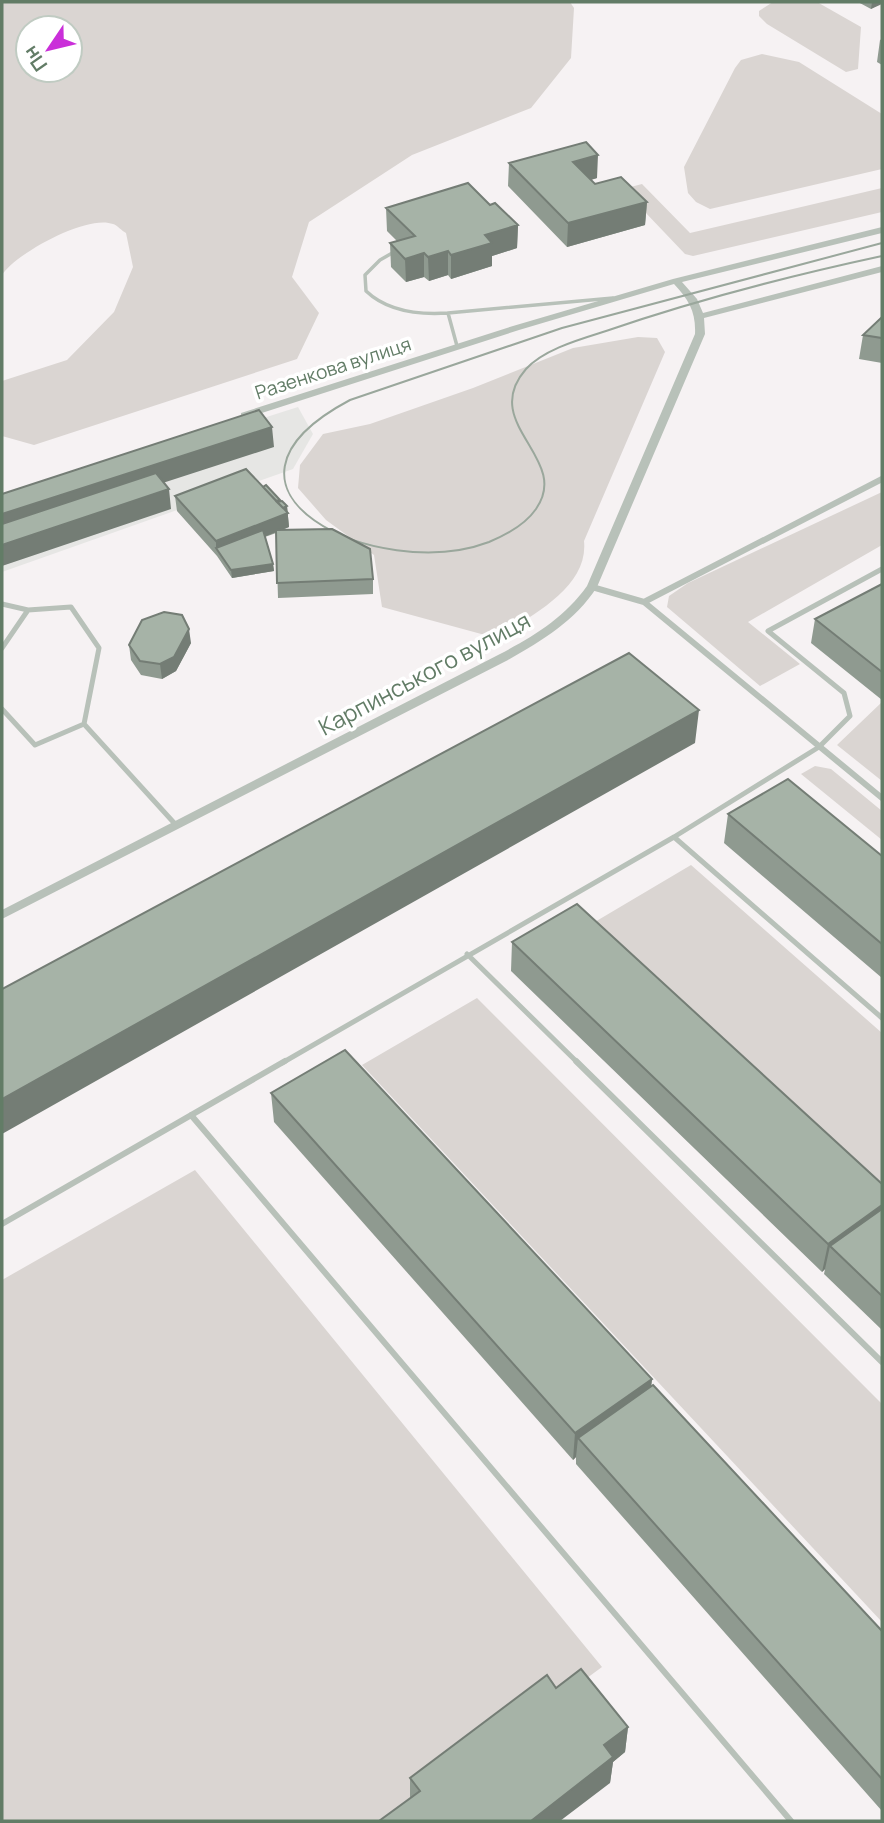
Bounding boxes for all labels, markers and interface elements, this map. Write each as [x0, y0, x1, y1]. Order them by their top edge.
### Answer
north arrow [14, 14, 84, 84]
text: Пн [17, 41, 53, 77]
street label: Разенкова вулиця [252, 330, 414, 406]
street label: Карпинського вулиця [313, 604, 535, 742]

